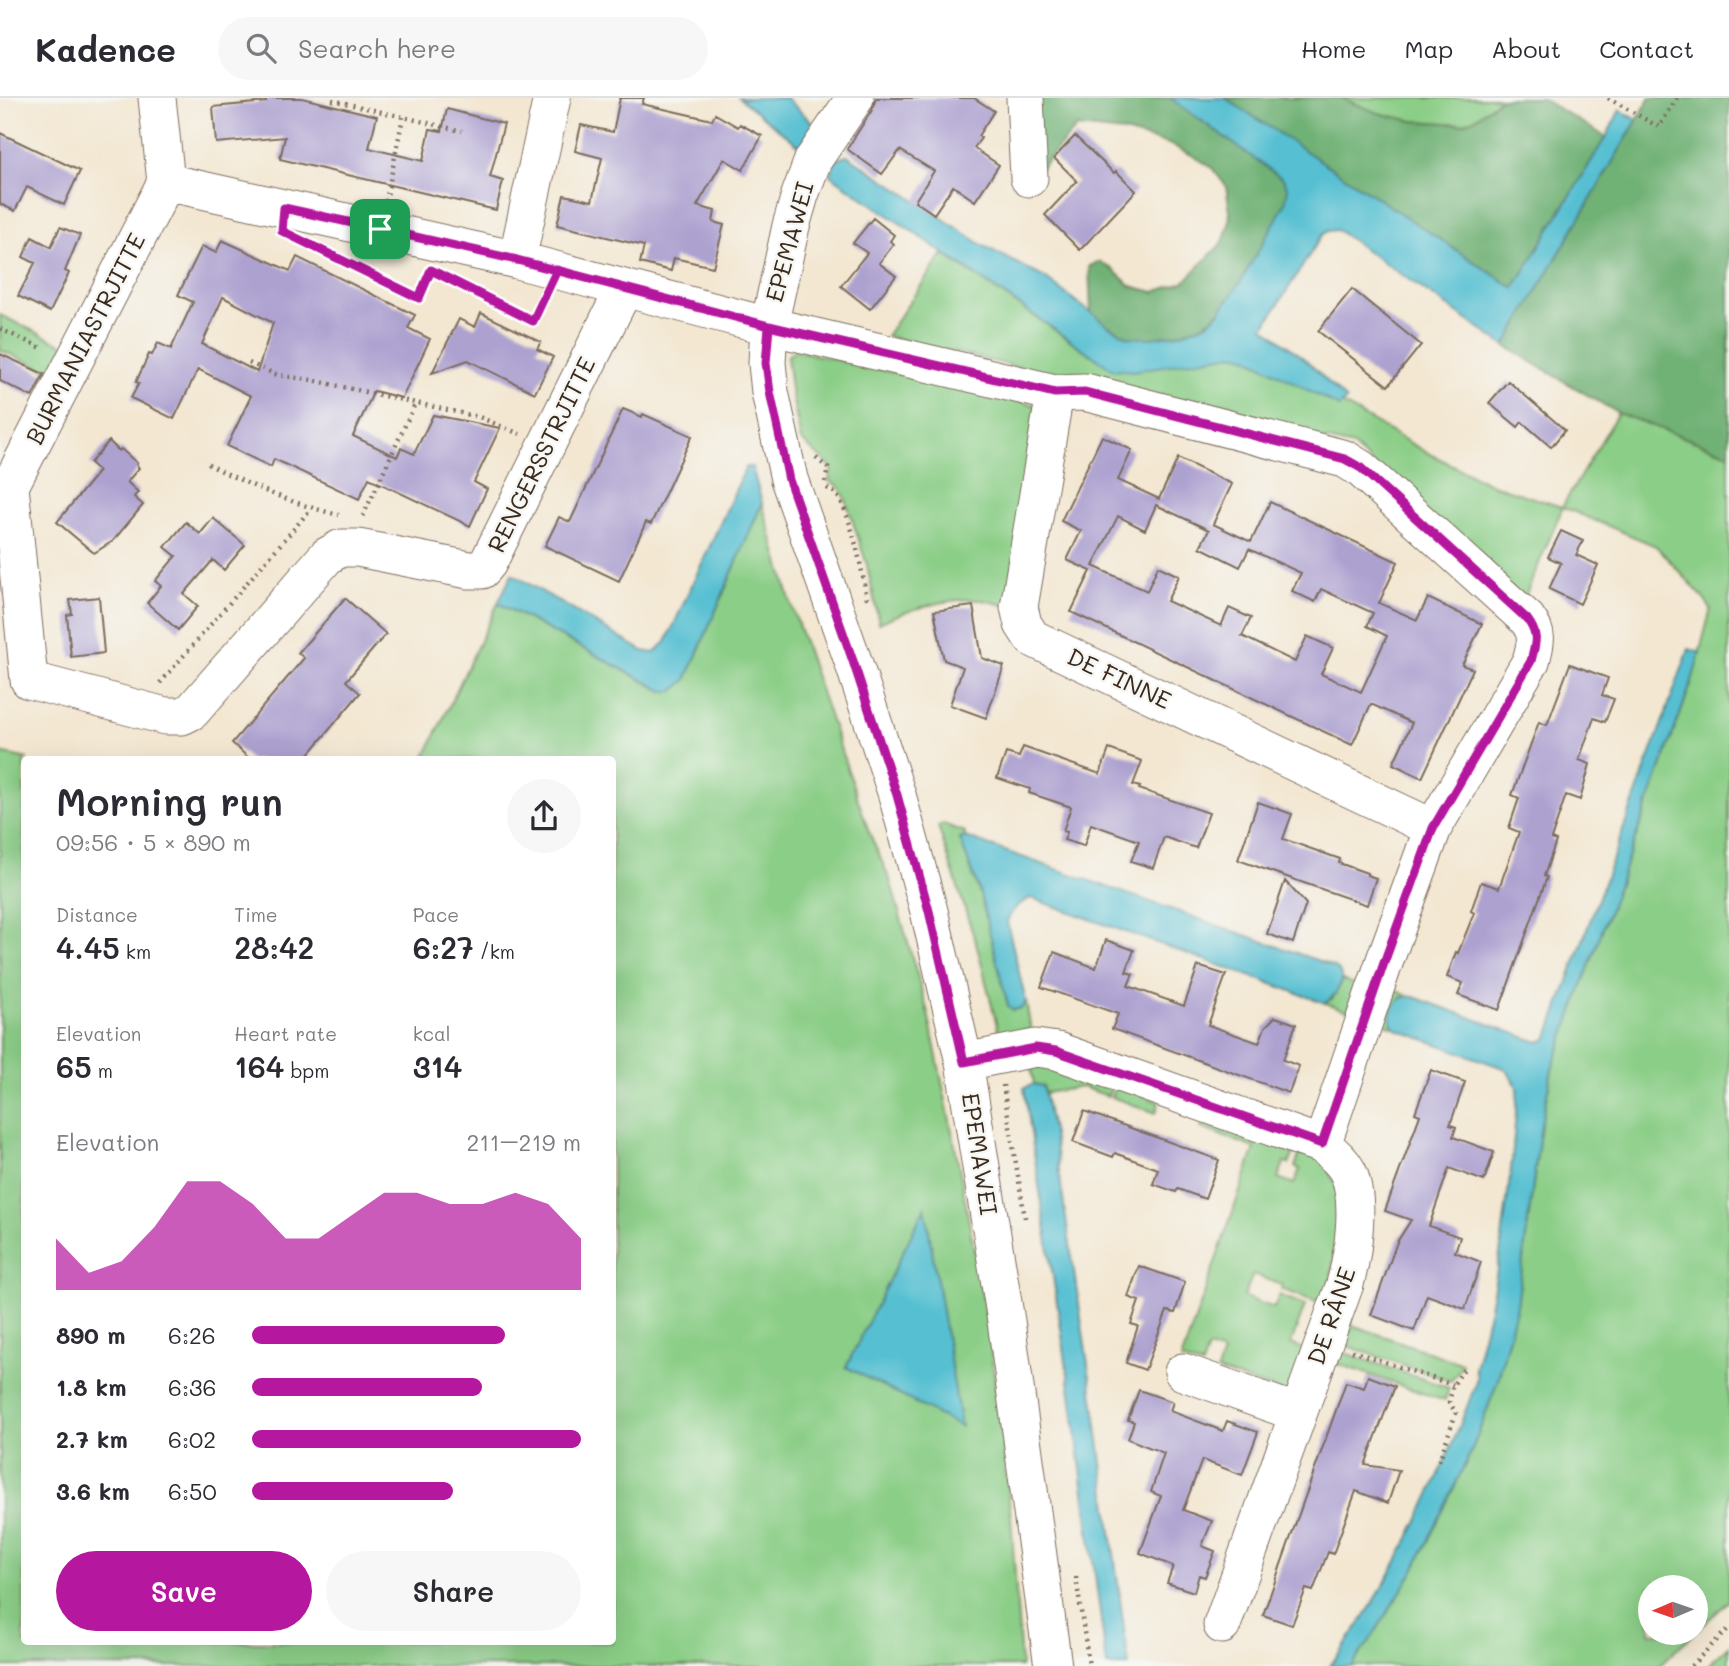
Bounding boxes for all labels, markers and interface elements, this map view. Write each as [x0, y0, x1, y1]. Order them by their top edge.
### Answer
search box [218, 17, 708, 80]
text: Kadence [35, 27, 176, 70]
icon: search [242, 29, 280, 67]
text: Search here [298, 31, 456, 65]
text: Home [1301, 33, 1366, 64]
text: Map [1404, 33, 1453, 64]
text: About [1491, 33, 1561, 64]
text: Contact [1599, 33, 1694, 64]
street label: EPEMAWEI [758, 178, 819, 305]
pin [350, 199, 410, 259]
icon: arrive [361, 210, 399, 248]
street label: BURMANIASTRJITTE [18, 227, 151, 449]
street label: RENGERSSTRJITTE [480, 351, 601, 557]
street label: DE FINNE [1063, 640, 1176, 715]
text: Morning run [56, 776, 283, 826]
button: share [507, 779, 581, 853]
text: 09:56 · 5 × 890 m [56, 827, 251, 857]
text: Distance [56, 902, 138, 927]
text: Time [234, 902, 278, 927]
text: Pace [413, 902, 459, 927]
text: 4.45 [56, 927, 120, 967]
text: 28:42 [234, 927, 314, 967]
text: 6:27 [413, 927, 474, 967]
text: km [120, 939, 151, 964]
text: /km [474, 939, 515, 964]
text: Elevation [56, 1021, 141, 1046]
text: Heart rate [234, 1021, 337, 1046]
text: kcal [413, 1021, 451, 1046]
text: 65 [56, 1046, 92, 1086]
text: 164 [234, 1046, 284, 1086]
text: 314 [413, 1046, 462, 1086]
text: m [92, 1058, 113, 1083]
text: bpm [284, 1058, 329, 1083]
street label: EPEMAWEI [956, 1090, 1005, 1217]
text: Elevation [56, 1127, 159, 1157]
text: 211–219 m [466, 1127, 581, 1157]
street label: DE RÂNE [1299, 1263, 1362, 1368]
text: 890 m [56, 1320, 125, 1350]
text: 6:26 [168, 1320, 216, 1350]
text: 1.8 km [56, 1372, 126, 1402]
text: 6:36 [168, 1372, 216, 1402]
text: 2.7 km [56, 1424, 128, 1454]
text: 6:02 [168, 1424, 216, 1454]
text: 3.6 km [56, 1476, 130, 1506]
text: 6:50 [168, 1476, 217, 1506]
button: Save [56, 1551, 312, 1631]
button: Share [326, 1551, 581, 1631]
north arrow [1638, 1575, 1708, 1645]
map controls [1638, 1575, 1708, 1645]

